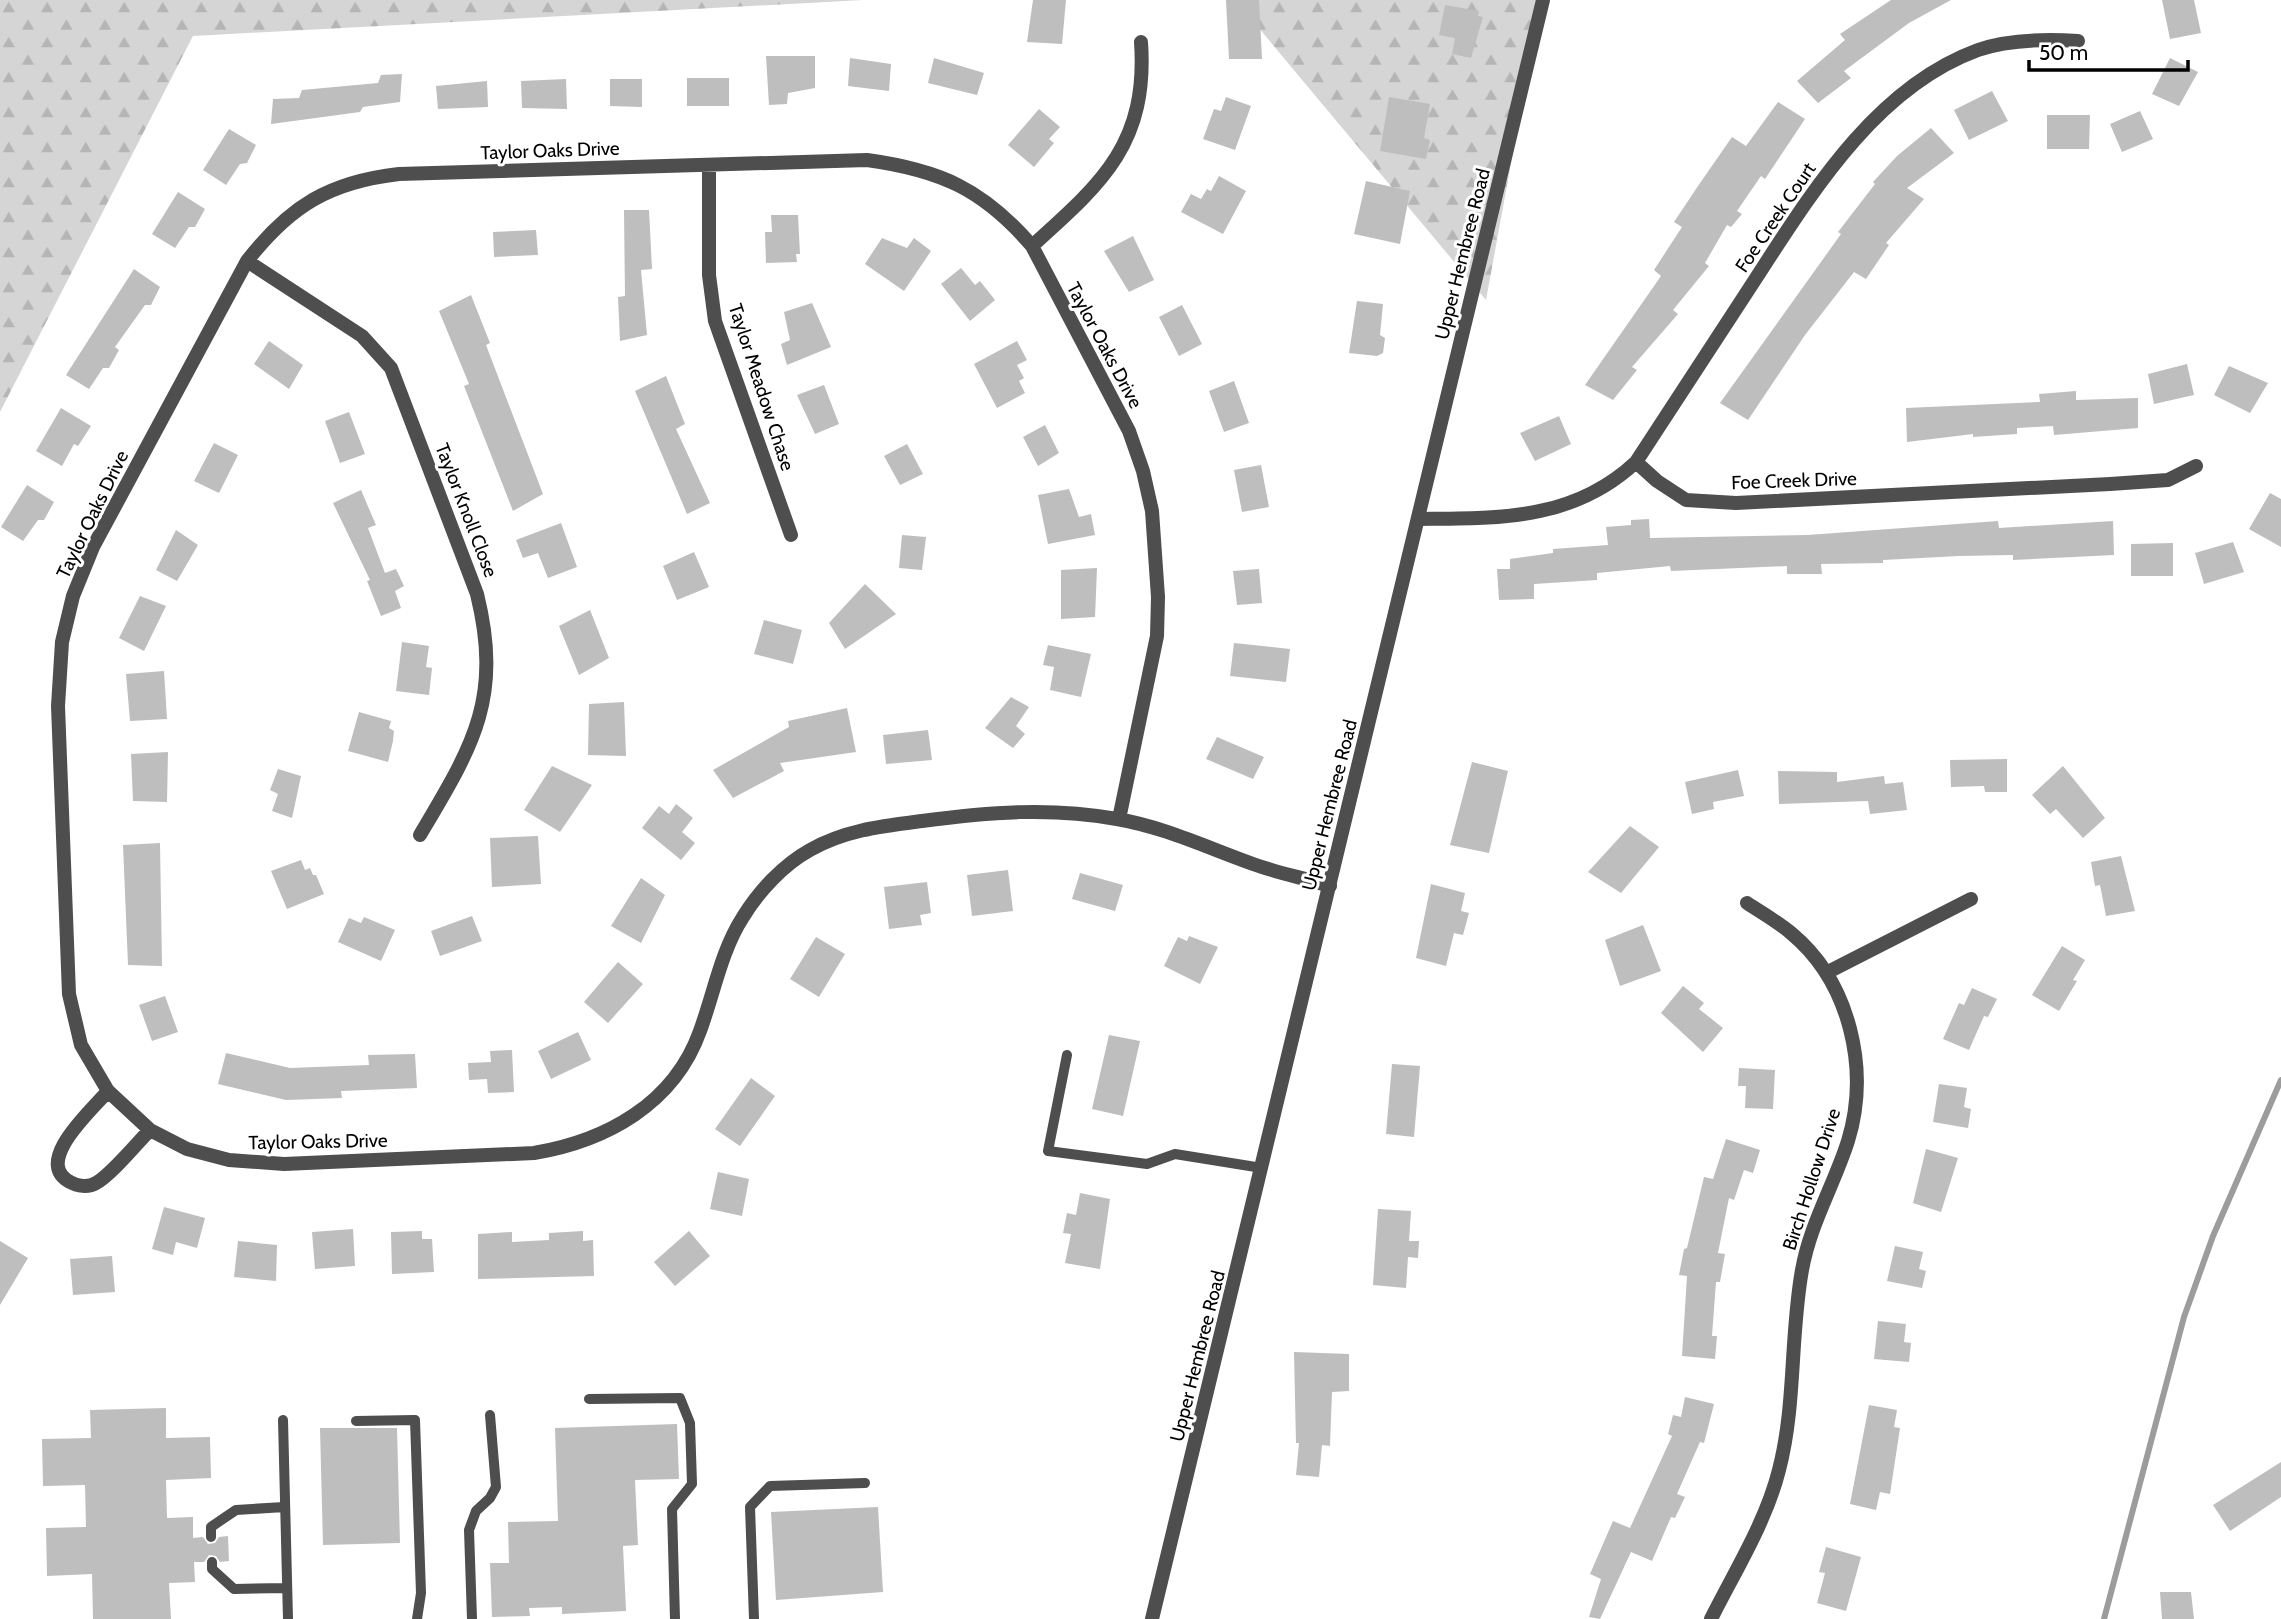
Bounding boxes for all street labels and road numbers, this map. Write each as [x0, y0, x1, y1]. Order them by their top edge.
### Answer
street label: Taylor Oaks Drive [480, 137, 620, 164]
street label: Foe Creek Court [1730, 158, 1821, 277]
street label: Upper Hembree Road [1430, 166, 1495, 342]
street label: Taylor Oaks Drive [1062, 278, 1148, 412]
street label: Taylor Meadow Chase [724, 301, 799, 474]
street label: Taylor Knoll Close [430, 440, 503, 581]
street label: Taylor Oaks Drive [52, 446, 133, 582]
street label: Foe Creek Drive [1731, 467, 1858, 494]
street label: Upper Hembree Road [1297, 717, 1362, 893]
street label: Birch Hollow Drive [1778, 1105, 1845, 1253]
street label: Taylor Oaks Drive [248, 1129, 388, 1154]
street label: Upper Hembree Road [1165, 1268, 1230, 1444]

